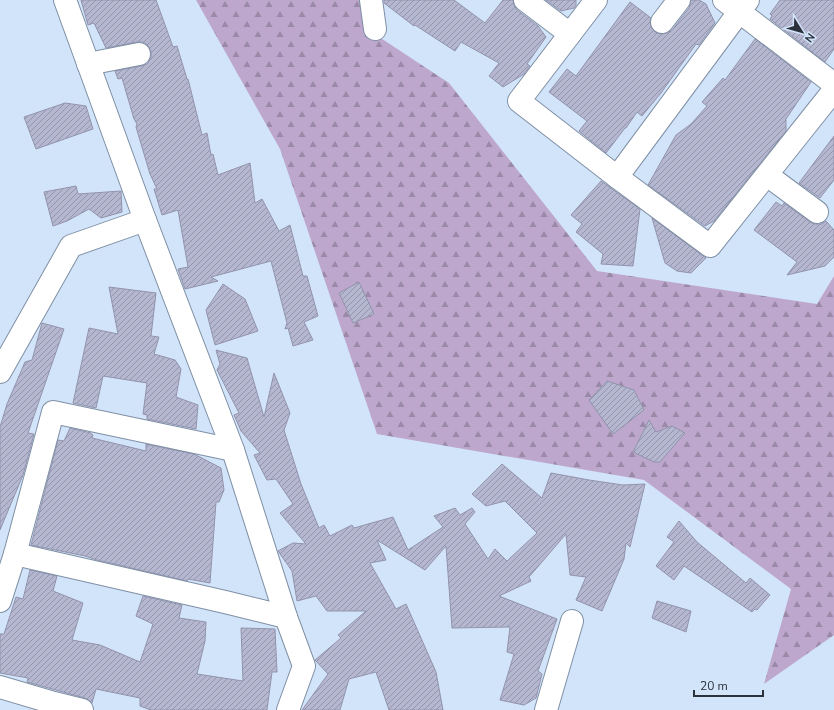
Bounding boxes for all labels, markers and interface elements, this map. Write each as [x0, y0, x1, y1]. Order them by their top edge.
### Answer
north arrow [782, 12, 822, 52]
text: N [801, 30, 818, 46]
scale bar [694, 672, 763, 698]
text: 20 m [700, 678, 728, 694]

